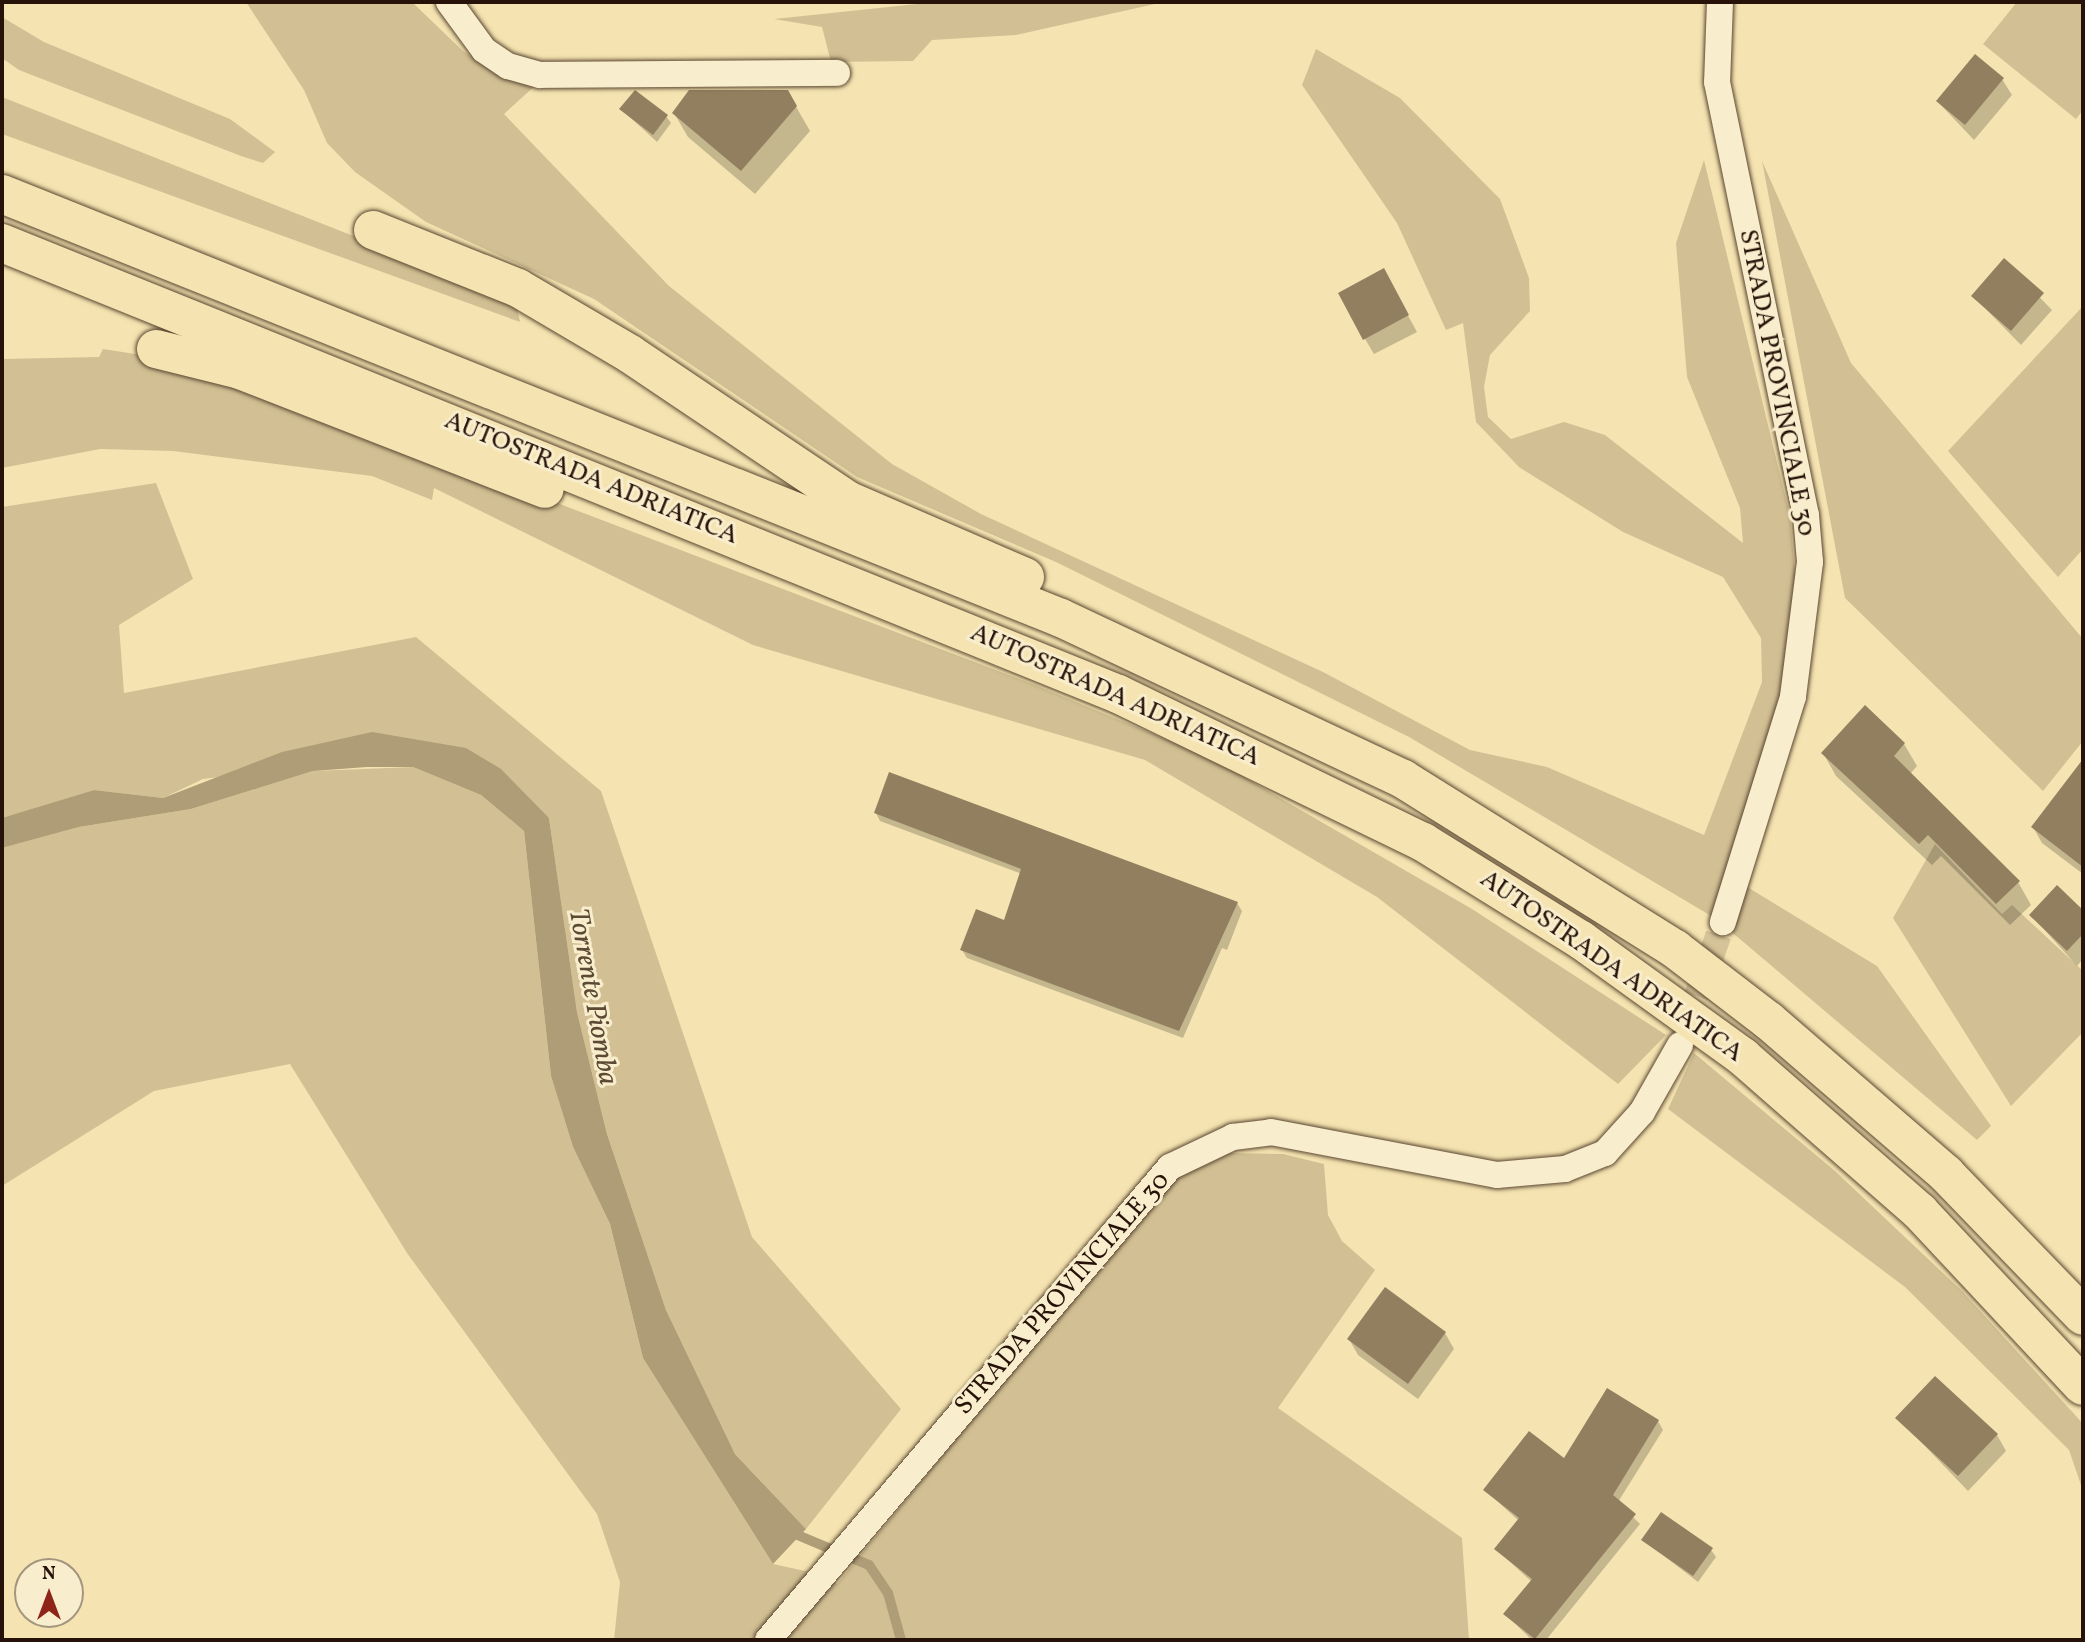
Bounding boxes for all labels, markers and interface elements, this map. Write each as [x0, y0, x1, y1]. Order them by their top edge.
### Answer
street label: STRADA PROVINCIALE 30 [1731, 227, 1821, 539]
street label: AUTOSTRADA ADRIATICA [440, 406, 742, 552]
street label: AUTOSTRADA ADRIATICA [965, 618, 1265, 774]
street label: AUTOSTRADA ADRIATICA [1473, 864, 1749, 1070]
water label: Torrente Piomba [560, 906, 624, 1088]
street label: STRADA PROVINCIALE 30 [949, 1166, 1177, 1422]
north arrow [14, 1558, 84, 1628]
text: N [42, 1561, 56, 1587]

